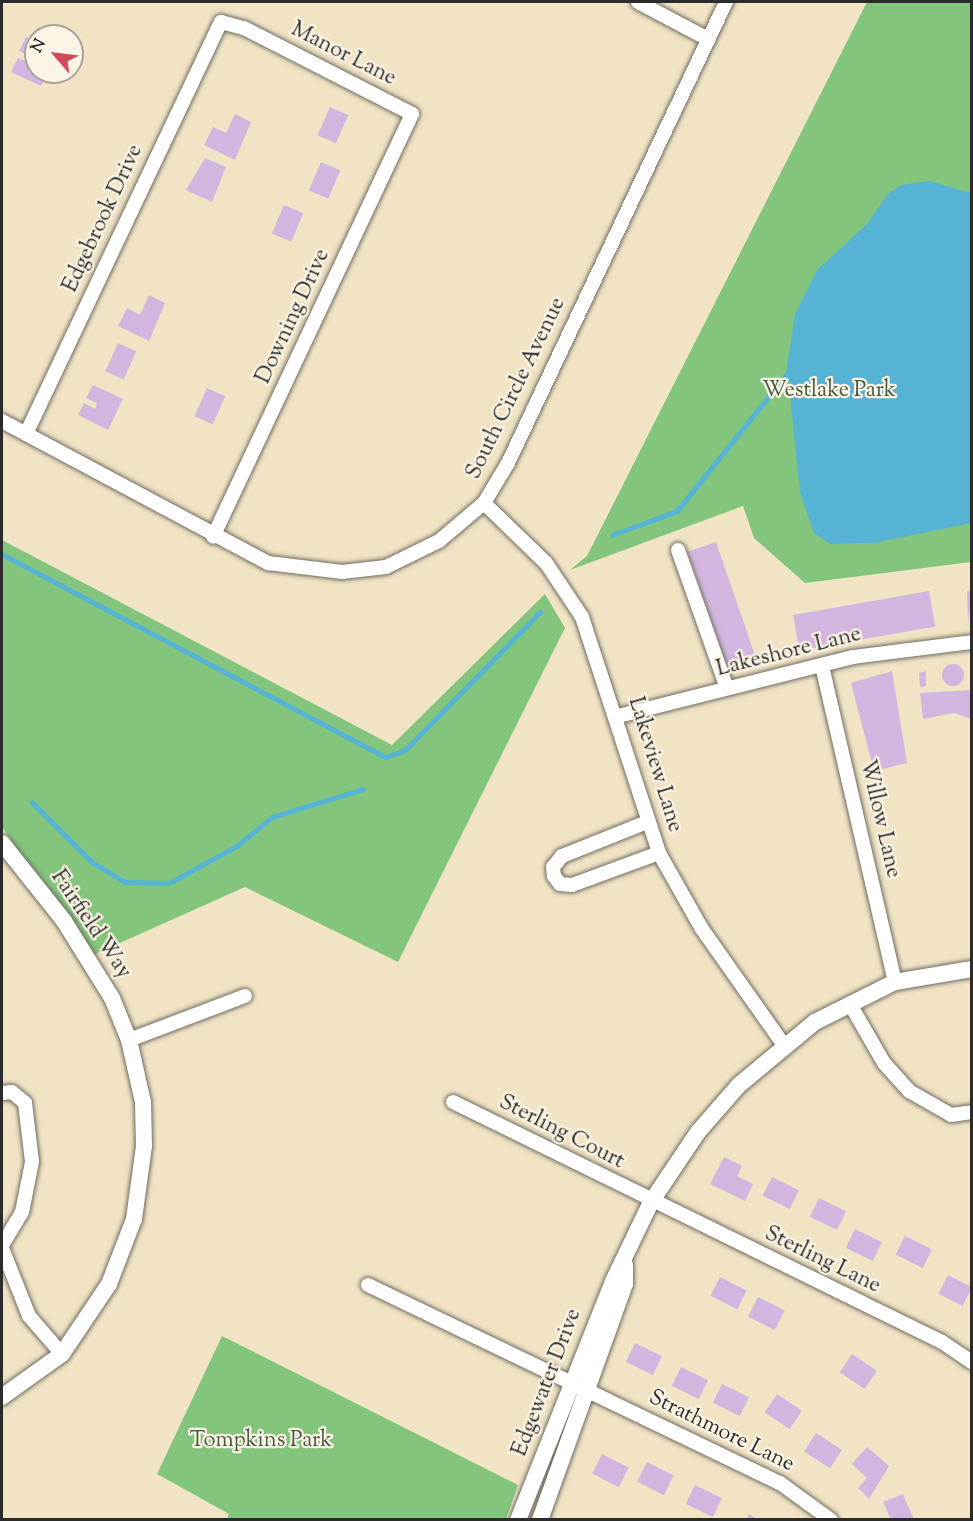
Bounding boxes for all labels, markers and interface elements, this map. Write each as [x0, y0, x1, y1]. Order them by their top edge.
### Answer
street label: Manor Lane [286, 17, 400, 93]
north arrow [24, 24, 84, 84]
text: N [26, 35, 53, 57]
street label: Edgebrook Drive [58, 141, 150, 297]
street label: Downing Drive [251, 245, 337, 389]
street label: South Circle Avenue [462, 294, 572, 484]
park label: Westlake Park [762, 379, 896, 405]
street label: Lakeshore Lane [714, 622, 864, 684]
street label: Lakeview Lane [621, 694, 687, 836]
street label: Willow Lane [853, 757, 905, 881]
street label: Fairfield Way [44, 866, 136, 984]
street label: Sterling Court [494, 1090, 628, 1176]
street label: Sterling Lane [760, 1222, 884, 1300]
street label: Edgewater Drive [508, 1305, 588, 1461]
street label: Strathmore Lane [644, 1385, 798, 1479]
park label: Tompkins Park [190, 1429, 332, 1455]

